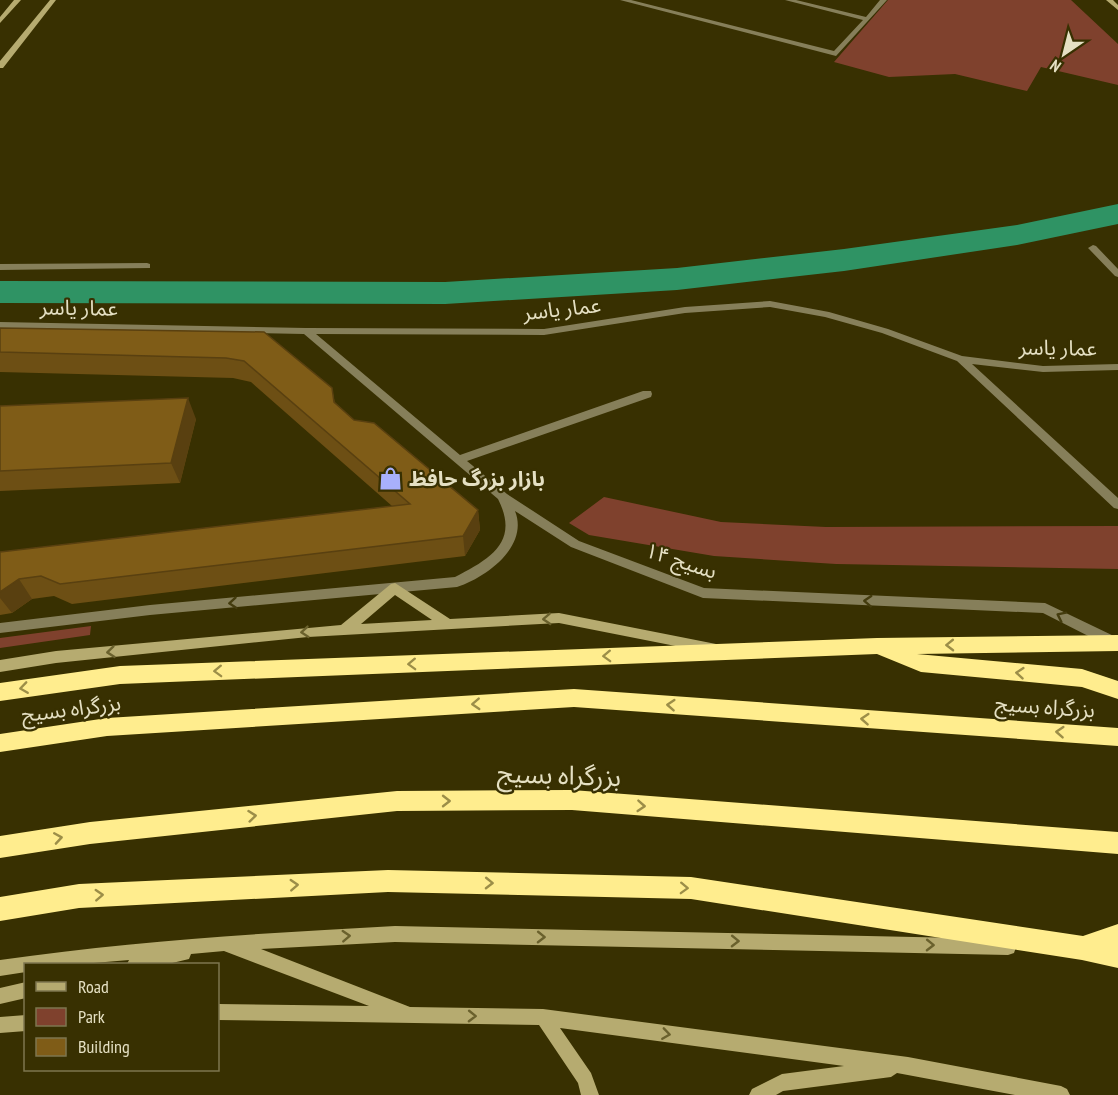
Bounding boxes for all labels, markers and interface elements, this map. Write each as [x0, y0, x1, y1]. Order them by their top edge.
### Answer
north arrow [1034, 24, 1094, 84]
text: N [1046, 56, 1065, 77]
street label: عمار یاسر [521, 291, 602, 326]
street label: عمار یاسر [39, 293, 118, 322]
street label: عمار یاسر [1018, 333, 1097, 362]
place label: بازار بزرگ حافظ [409, 465, 545, 492]
shop icon: بازار بزرگ حافظ [378, 466, 404, 492]
street label: بسیج ۱۴ [641, 536, 720, 587]
one-way arrow [863, 594, 872, 607]
one-way arrow [228, 596, 237, 609]
one-way arrow [543, 612, 552, 625]
one-way arrow [1056, 612, 1067, 624]
one-way arrow [301, 625, 310, 638]
one-way arrow [945, 639, 954, 651]
one-way arrow [107, 645, 116, 658]
one-way arrow [603, 650, 612, 663]
one-way arrow [408, 657, 417, 670]
one-way arrow [213, 665, 222, 678]
one-way arrow [1015, 667, 1024, 680]
one-way arrow [19, 682, 28, 694]
street label: بزرگراه بسیج [20, 689, 123, 730]
street label: بزرگراه بسیج [994, 690, 1096, 725]
one-way arrow [471, 697, 480, 710]
one-way arrow [666, 699, 675, 712]
one-way arrow [861, 713, 870, 726]
one-way arrow [1055, 726, 1064, 739]
street label: بزرگراه بسیج [496, 756, 622, 797]
one-way arrow [441, 795, 450, 807]
one-way arrow [636, 799, 645, 812]
one-way arrow [247, 810, 256, 823]
one-way arrow [53, 832, 62, 844]
one-way arrow [485, 877, 494, 889]
one-way arrow [290, 879, 299, 892]
one-way arrow [680, 881, 689, 894]
one-way arrow [95, 888, 104, 901]
one-way arrow [341, 930, 350, 943]
one-way arrow [536, 931, 545, 943]
one-way arrow [731, 935, 740, 947]
one-way arrow [926, 939, 935, 951]
legend [24, 963, 219, 1071]
text: Road [78, 975, 109, 998]
text: Park [78, 1005, 105, 1028]
one-way arrow [468, 1009, 477, 1022]
one-way arrow [662, 1027, 671, 1039]
text: Building [78, 1035, 130, 1058]

